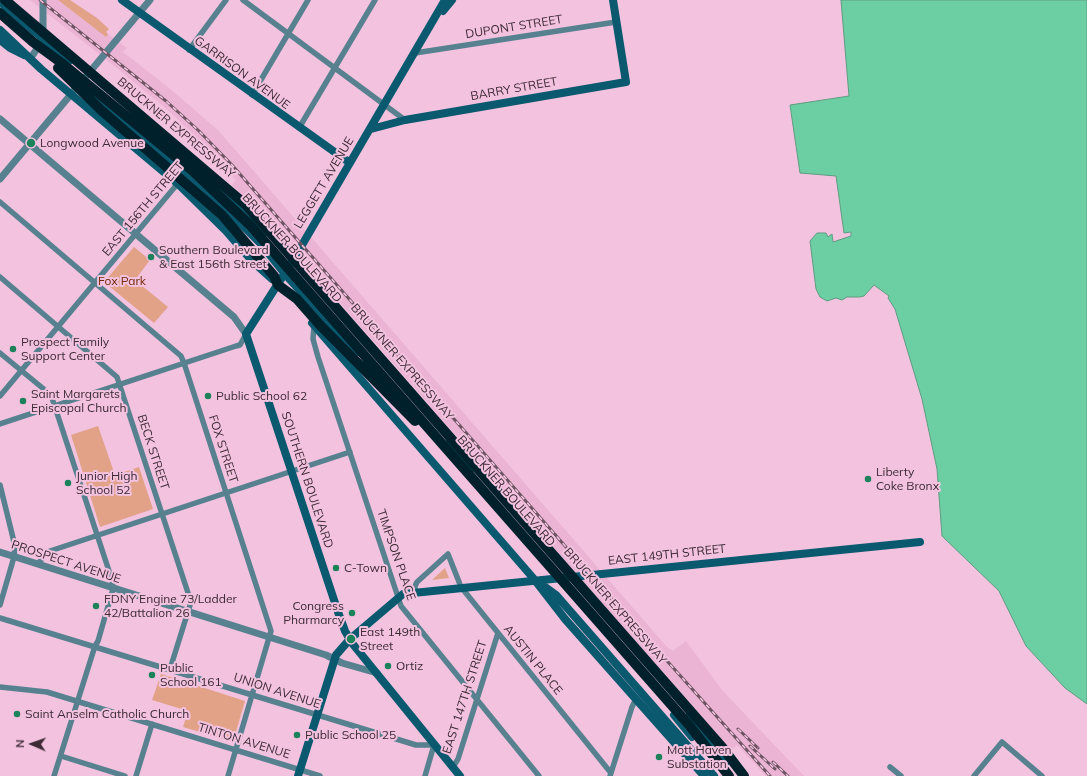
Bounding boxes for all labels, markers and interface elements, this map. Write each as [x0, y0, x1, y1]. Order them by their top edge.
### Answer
street label: DUPONT STREET [464, 12, 564, 42]
street label: GARRISON AVENUE [191, 34, 293, 112]
street label: BARRY STREET [469, 74, 559, 104]
street label: BRUCKNER EXPRESSWAY [114, 75, 238, 181]
street label: LEGGETT AVENUE [291, 135, 357, 231]
place label: Longwood Avenue [40, 136, 144, 150]
marker: Longwood Avenue [25, 137, 37, 149]
street label: EAST 156TH STREET [99, 159, 187, 259]
street label: BRUCKNER BOULEVARD [239, 190, 345, 306]
place label: Southern Boulevard & East 156th Street [159, 243, 269, 271]
marker: Southern Boulevard & East 156th Street [146, 252, 156, 262]
park label: Fox Park [98, 274, 146, 288]
street label: BRUCKNER EXPRESSWAY [348, 301, 456, 423]
place label: Prospect Family Support Center [21, 335, 109, 363]
marker: Prospect Family Support Center [8, 344, 18, 354]
place label: Saint Margarets Episcopal Church [31, 387, 127, 415]
place label: Public School 62 [216, 389, 307, 403]
marker: Public School 62 [203, 391, 213, 401]
marker: Saint Margarets Episcopal Church [18, 396, 28, 406]
street label: SOUTHERN BOULEVARD [278, 410, 336, 550]
street label: BECK STREET [134, 413, 172, 491]
street label: FOX STREET [205, 413, 241, 485]
street label: BRUCKNER BOULEVARD [454, 433, 558, 549]
place label: Liberty Coke Bronx [876, 465, 939, 493]
place label: Junior High School 52 [76, 469, 137, 497]
marker: Liberty Coke Bronx [863, 474, 873, 484]
marker: Junior High School 52 [63, 478, 73, 488]
street label: TIMPSON PLACE [374, 508, 418, 602]
street label: PROSPECT AVENUE [9, 537, 123, 587]
street label: EAST 149TH STREET [607, 542, 727, 568]
street label: BRUCKNER EXPRESSWAY [561, 545, 669, 667]
place label: C-Town [344, 561, 387, 575]
marker: C-Town [331, 563, 341, 573]
place label: FDNY Engine 73/Ladder 42/Battalion 26 [104, 592, 237, 620]
place label: Congress Pharmarcy [283, 599, 344, 627]
marker: FDNY Engine 73/Ladder 42/Battalion 26 [91, 601, 101, 611]
marker: Congress Pharmarcy [347, 608, 357, 618]
street label: AUSTIN PLACE [501, 622, 565, 698]
place label: East 149th Street [360, 625, 420, 653]
marker: East 149th Street [345, 633, 357, 645]
street label: EAST 147TH STREET [440, 638, 490, 756]
place label: Ortiz [396, 659, 423, 673]
place label: Public School 161 [160, 661, 222, 689]
marker: Ortiz [383, 661, 393, 671]
marker: Public School 161 [147, 670, 157, 680]
street label: UNION AVENUE [232, 670, 322, 712]
place label: Saint Anselm Catholic Church [25, 707, 189, 721]
marker: Saint Anselm Catholic Church [12, 709, 22, 719]
street label: TINTON AVENUE [196, 720, 292, 762]
north arrow [12, 724, 52, 764]
place label: Public School 25 [305, 728, 396, 742]
marker: Public School 25 [292, 730, 302, 740]
text: N [13, 739, 27, 748]
place label: Mott Haven Substation [667, 743, 732, 771]
marker: Mott Haven Substation [654, 752, 664, 762]

